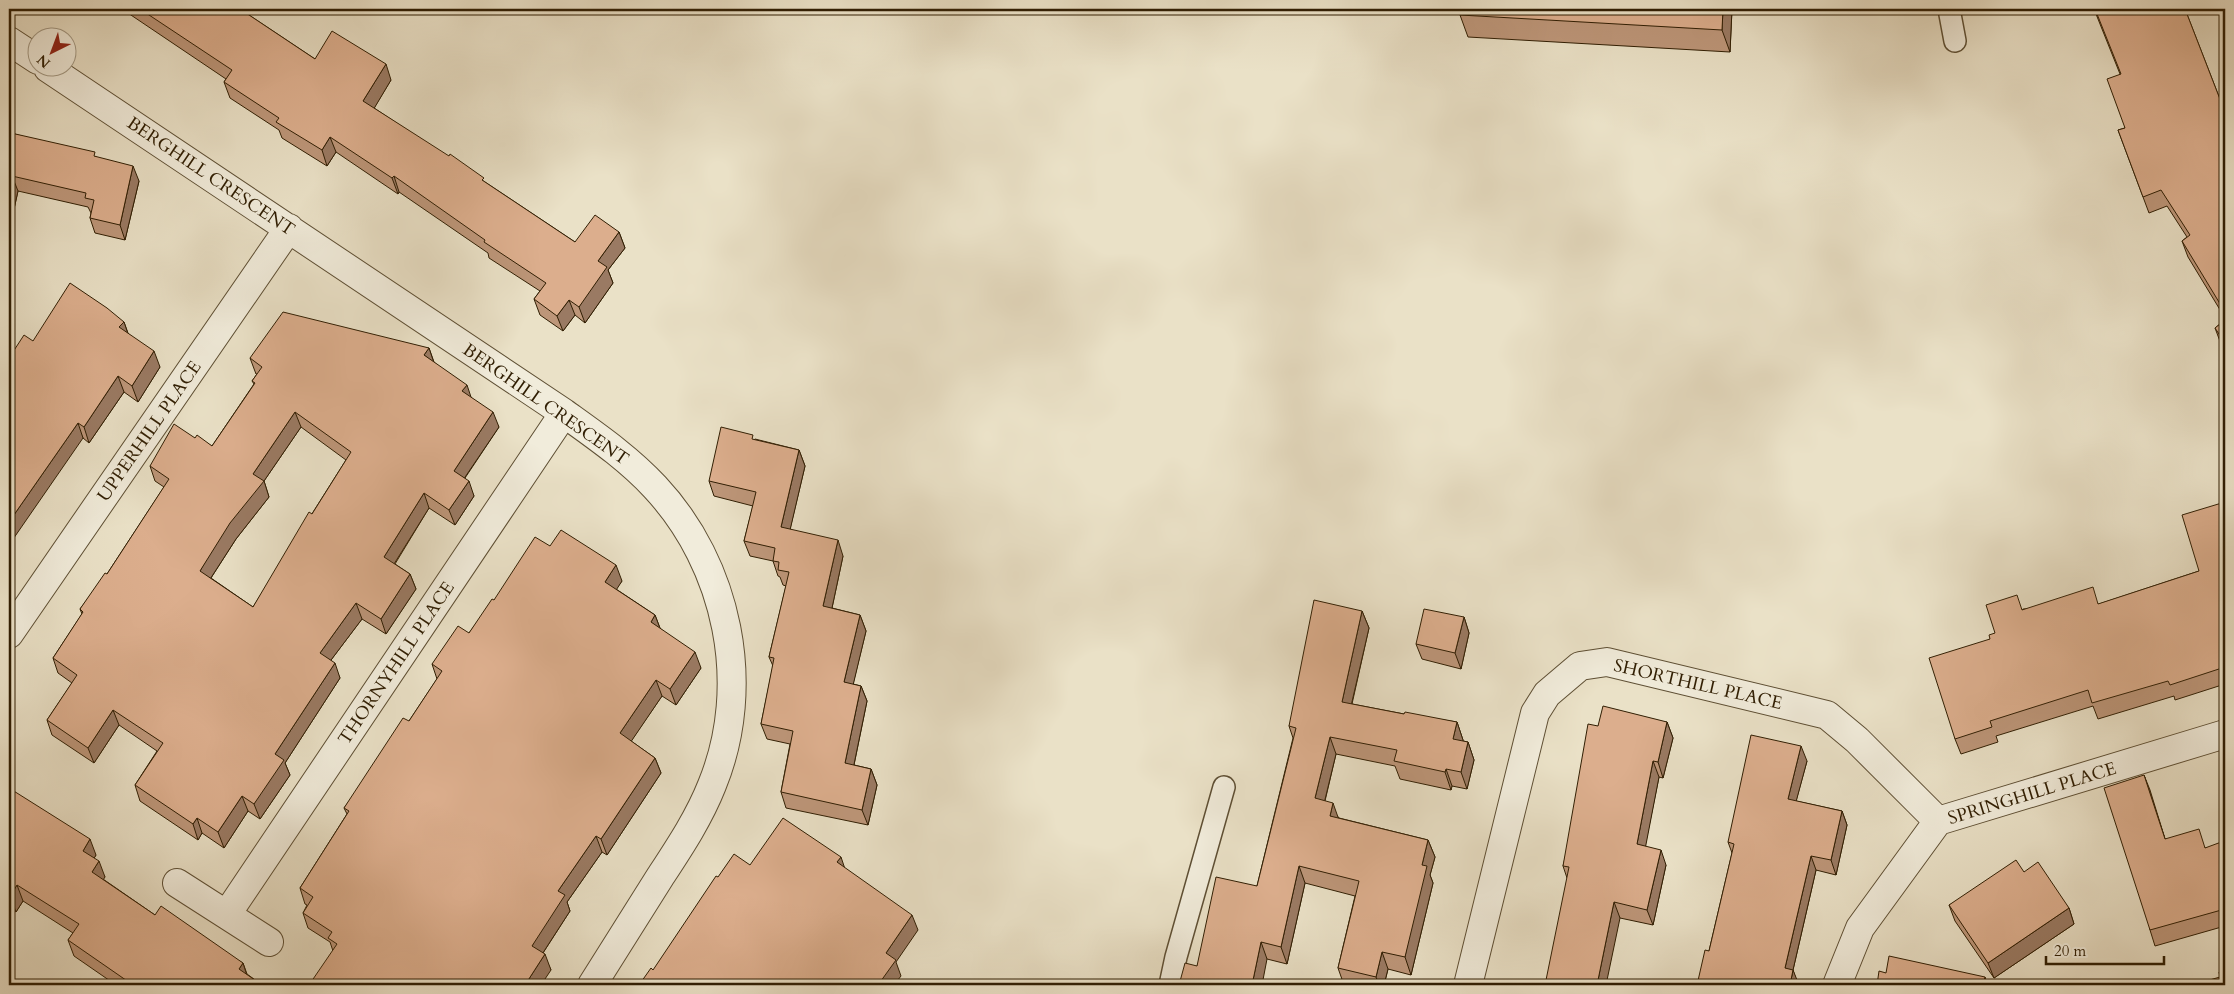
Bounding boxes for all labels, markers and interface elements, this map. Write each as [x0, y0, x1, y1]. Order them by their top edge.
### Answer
north arrow [28, 28, 78, 78]
text: N [33, 50, 55, 72]
street label: BERGHILL CRESCENT [122, 111, 300, 242]
street label: BERGHILL CRESCENT [458, 337, 634, 471]
street label: UPPERHILL PLACE [91, 356, 207, 507]
street label: THORNYHILL PLACE [332, 577, 460, 750]
street label: SHORTHILL PLACE [1611, 653, 1785, 716]
street label: SPRINGHILL PLACE [1945, 756, 2119, 831]
scale bar [2046, 934, 2164, 966]
text: 20 m [2054, 941, 2086, 961]

